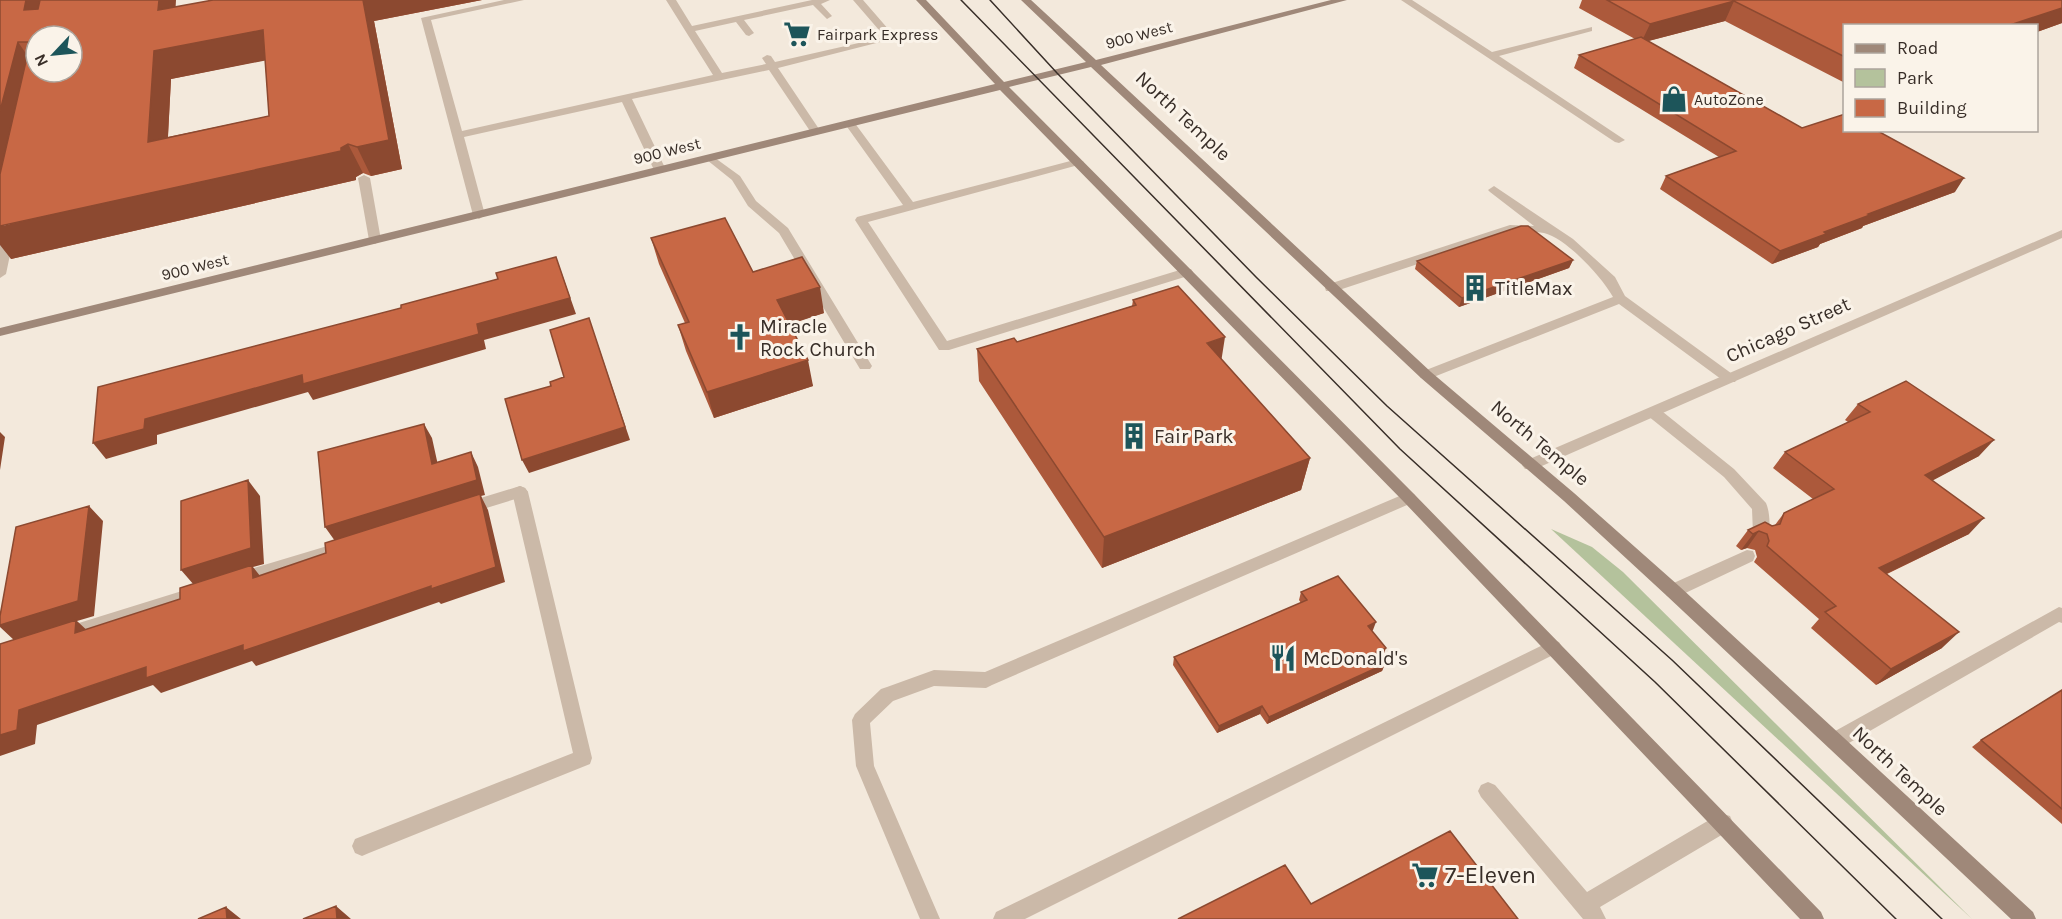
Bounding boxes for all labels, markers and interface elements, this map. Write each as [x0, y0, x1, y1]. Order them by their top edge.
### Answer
street label: 900 West [1103, 17, 1175, 53]
supermarket icon: Fairpark Express [782, 19, 812, 49]
north arrow [24, 24, 84, 84]
legend [1843, 24, 2038, 132]
place label: Fairpark Express [817, 25, 938, 44]
text: Road [1897, 37, 1938, 59]
text: N [30, 51, 52, 70]
street label: North Temple [1131, 66, 1235, 166]
text: Park [1897, 67, 1934, 89]
shop icon: AutoZone [1659, 84, 1689, 114]
place label: AutoZone [1694, 90, 1764, 109]
text: Building [1897, 97, 1967, 119]
street label: 900 West [631, 133, 703, 169]
street label: 900 West [159, 249, 231, 285]
building icon: TitleMax [1460, 273, 1490, 303]
place label: TitleMax [1495, 277, 1573, 300]
street label: Chicago Street [1722, 292, 1854, 368]
place label: Miracle Rock Church [760, 315, 876, 361]
church icon: Miracle Rock Church [725, 322, 755, 352]
street label: North Temple [1486, 395, 1594, 491]
building icon: Fair Park [1119, 421, 1149, 451]
place label: Fair Park [1154, 425, 1234, 448]
restaurant icon: McDonald's [1268, 643, 1298, 673]
place label: McDonald's [1303, 647, 1408, 670]
street label: North Temple [1848, 721, 1952, 821]
supermarket icon: 7-Eleven [1410, 860, 1440, 890]
place label: 7-Eleven [1445, 861, 1536, 889]

